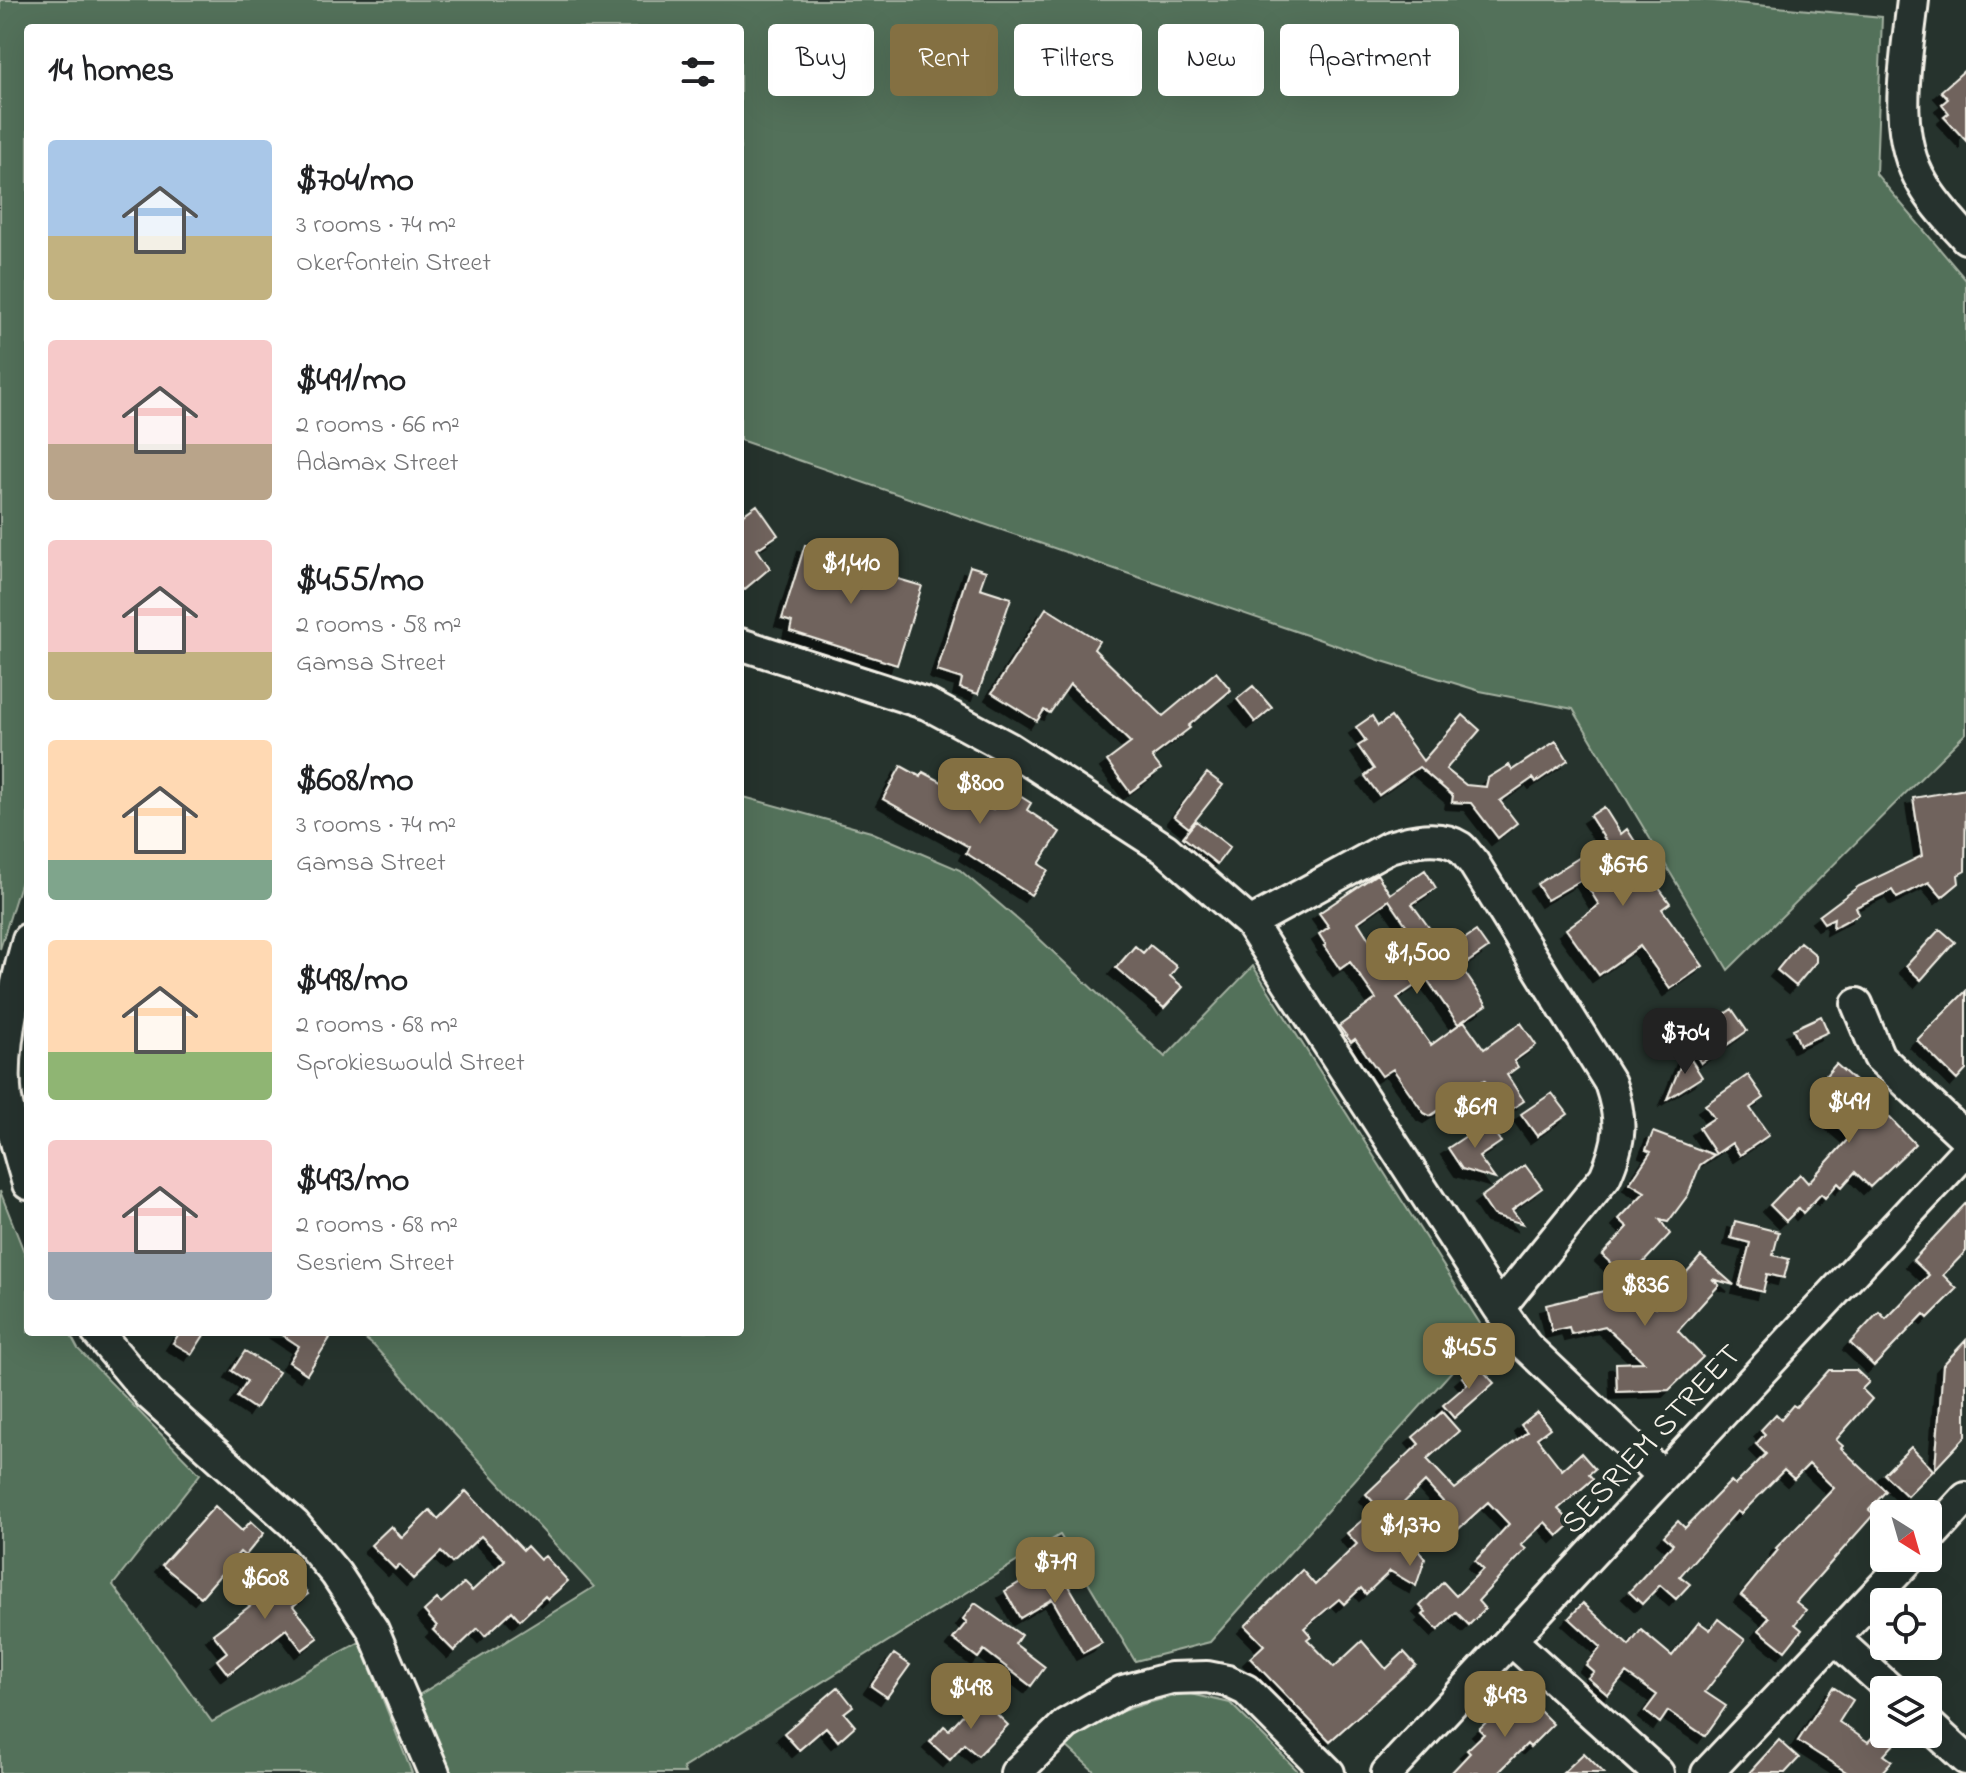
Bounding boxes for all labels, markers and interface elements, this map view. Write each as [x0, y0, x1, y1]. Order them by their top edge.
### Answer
chip: Buy [768, 24, 874, 96]
chip: Rent [890, 24, 998, 96]
chip: Filters [1014, 24, 1142, 96]
chip: New [1158, 24, 1264, 96]
chip: Apartment [1280, 24, 1459, 96]
text: 14 homes [48, 47, 174, 97]
icon: filters [676, 50, 720, 94]
text: $704/mo [296, 157, 414, 207]
icon: home [112, 172, 208, 268]
text: 3 rooms · 74 m² [296, 207, 456, 245]
text: Okerfontein Street [296, 245, 491, 283]
text: $491/mo [296, 357, 406, 407]
icon: home [112, 372, 208, 468]
text: 2 rooms · 66 m² [296, 407, 460, 445]
text: Adamax Street [296, 445, 459, 483]
pin: $1,410 [786, 538, 916, 606]
text: $1,410 [822, 545, 880, 583]
text: $455/mo [296, 557, 424, 607]
icon: home [112, 572, 208, 668]
text: 2 rooms · 58 m² [296, 607, 462, 645]
text: Gamsa Street [296, 645, 446, 683]
text: $608/mo [296, 757, 414, 807]
pin: $800 [933, 758, 1027, 826]
text: $800 [956, 765, 1004, 803]
icon: home [112, 772, 208, 868]
text: 3 rooms · 74 m² [296, 807, 456, 845]
pin: $676 [1576, 840, 1670, 908]
text: Gamsa Street [296, 845, 446, 883]
text: $676 [1598, 847, 1648, 885]
pin: $1,500 [1352, 928, 1482, 996]
text: $1,500 [1384, 935, 1450, 973]
text: $498/mo [296, 957, 408, 1007]
icon: home [112, 972, 208, 1068]
text: 2 rooms · 68 m² [296, 1007, 458, 1045]
pin: $704 [1638, 1008, 1732, 1076]
text: $704 [1661, 1015, 1709, 1053]
text: Sprokieswould Street [296, 1045, 525, 1083]
pin: $491 [1802, 1077, 1896, 1145]
pin: $619 [1428, 1082, 1522, 1150]
text: $491 [1828, 1084, 1870, 1122]
text: $619 [1453, 1089, 1497, 1127]
text: $493/mo [296, 1157, 409, 1207]
icon: home [112, 1172, 208, 1268]
text: 2 rooms · 68 m² [296, 1207, 458, 1245]
text: Sesriem Street [296, 1245, 454, 1283]
pin: $836 [1598, 1260, 1692, 1328]
text: $836 [1621, 1267, 1669, 1305]
pin: $455 [1422, 1323, 1516, 1391]
text: $455 [1441, 1330, 1497, 1368]
street label: SESRIEM STREET [1551, 1334, 1754, 1546]
pin: $1,370 [1345, 1500, 1475, 1568]
north arrow [1870, 1500, 1942, 1572]
map controls [1870, 1500, 1942, 1748]
text: $1,370 [1379, 1507, 1441, 1545]
pin: $719 [1008, 1537, 1102, 1605]
text: $719 [1034, 1544, 1076, 1582]
pin: $608 [218, 1553, 312, 1621]
text: $608 [241, 1560, 289, 1598]
button: locate [1870, 1588, 1942, 1660]
pin: $498 [924, 1663, 1018, 1731]
text: $498 [949, 1670, 993, 1708]
pin: $493 [1458, 1671, 1552, 1739]
button: layers [1870, 1676, 1942, 1748]
text: $493 [1482, 1678, 1528, 1716]

